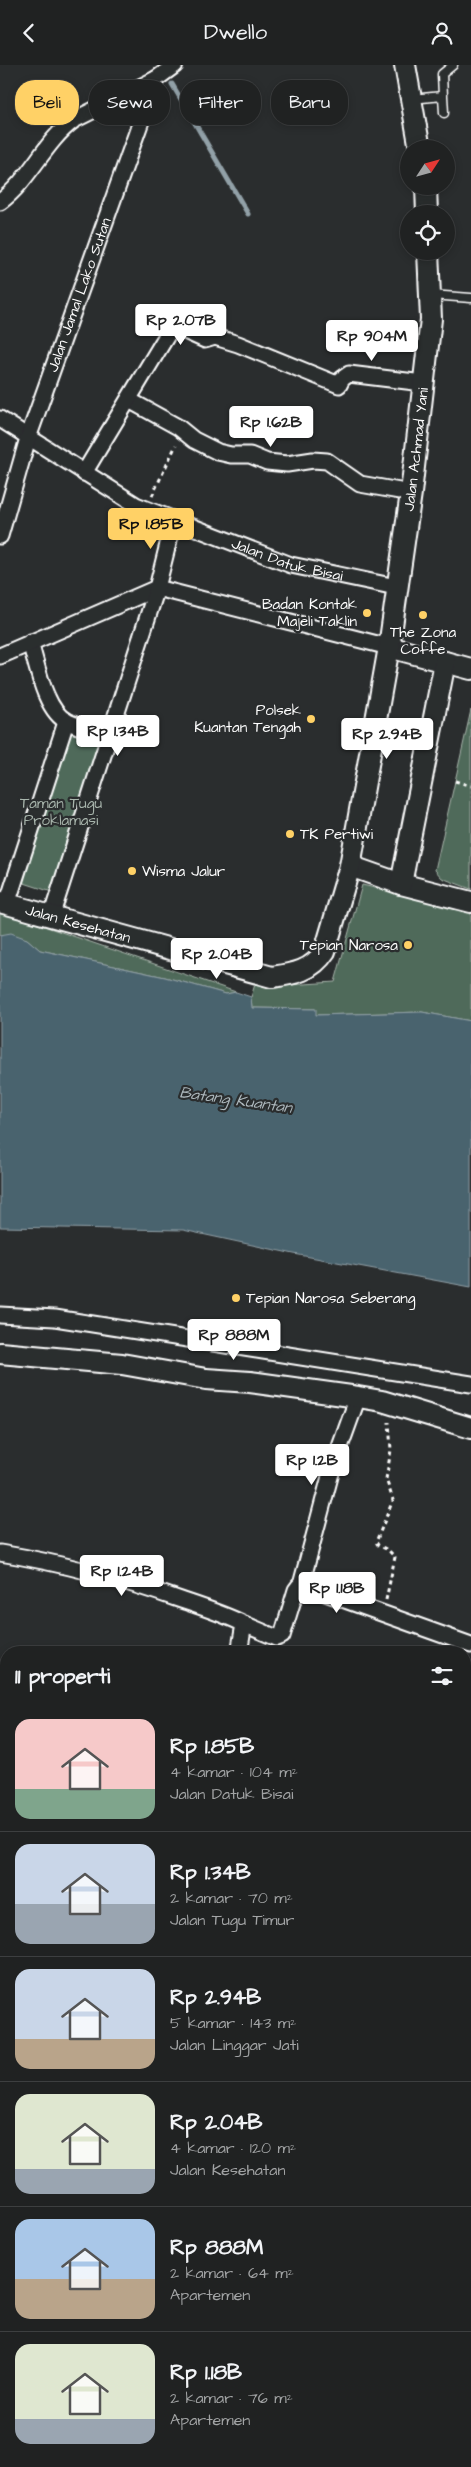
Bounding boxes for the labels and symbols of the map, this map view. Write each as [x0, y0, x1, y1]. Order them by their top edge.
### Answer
north arrow [400, 140, 455, 195]
street label: Jalan Jamal Lako Sutan [42, 214, 117, 375]
pin: Rp 2.07B [129, 303, 233, 346]
pin: Rp 904M [326, 319, 418, 362]
street label: Jalan Achmad Yani [399, 386, 434, 513]
pin: Rp 1.62B [219, 405, 323, 448]
pin: Rp 1.85B [99, 507, 203, 550]
street label: Jalan Datuk Bisai [228, 533, 345, 587]
place label: Badan Kontak Majeli Taklin [262, 594, 357, 632]
marker: Badan Kontak Majeli Taklin [361, 607, 373, 619]
marker: The Zona Coffe [417, 609, 429, 621]
place label: The Zona Coffe [390, 622, 456, 660]
place label: Polsek Kuantan Tengah [194, 700, 302, 739]
marker: Polsek Kuantan Tengah [305, 713, 317, 725]
pin: Rp 1.34B [66, 715, 170, 757]
pin: Rp 2.94B [335, 717, 439, 760]
park label: Taman Tugu Proklamasi [20, 793, 102, 831]
place label: TK Pertiwi [300, 824, 374, 845]
marker: TK Pertiwi [284, 828, 296, 840]
place label: Wisma Jalur [142, 861, 225, 882]
marker: Wisma Jalur [126, 865, 138, 877]
street label: Jalan Kesehatan [23, 899, 133, 949]
place label: Tepian Narosa [300, 935, 398, 956]
pin: Rp 2.04B [165, 937, 269, 980]
marker: Tepian Narosa [402, 939, 414, 951]
water label: Batang Kuantan [178, 1081, 295, 1120]
place label: Tepian Narosa Seberang [246, 1288, 416, 1310]
marker: Tepian Narosa Seberang [230, 1292, 242, 1304]
pin: Rp 888M [188, 1319, 280, 1361]
pin: Rp 1.2B [266, 1443, 358, 1486]
pin: Rp 1.24B [70, 1555, 174, 1597]
pin: Rp 1.18B [285, 1571, 389, 1614]

